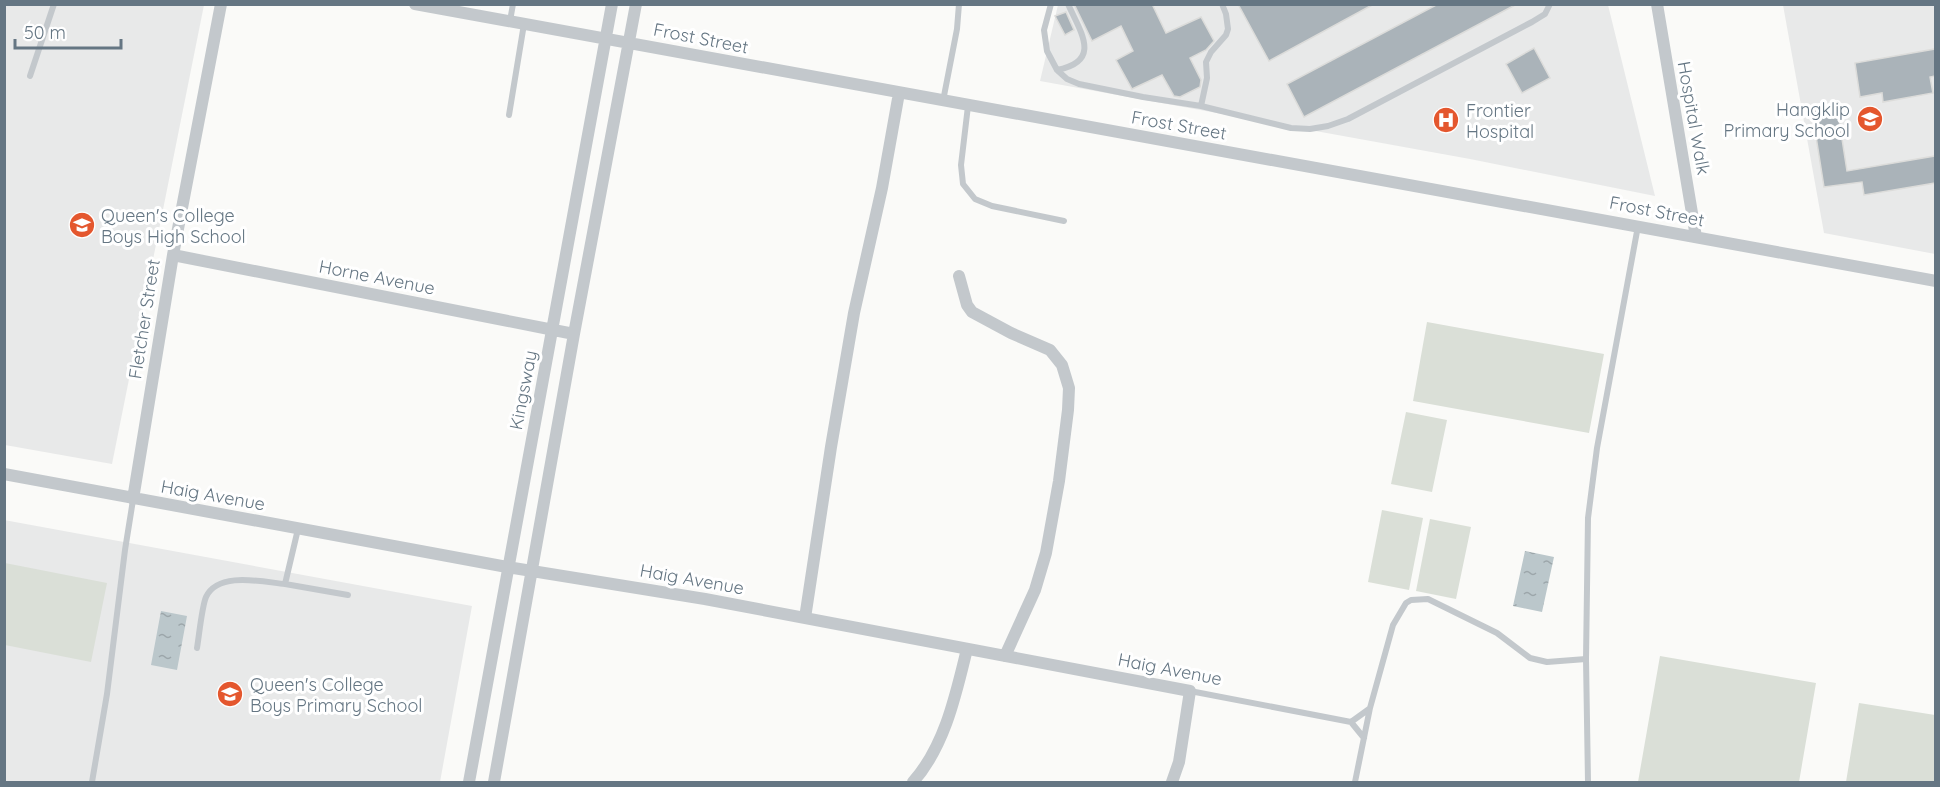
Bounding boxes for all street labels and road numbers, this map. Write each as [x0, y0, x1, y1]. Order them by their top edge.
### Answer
street label: Frost Street [652, 18, 750, 58]
street label: Hospital Walk [1673, 59, 1715, 177]
street label: Frost Street [1130, 105, 1228, 145]
street label: Frost Street [1608, 191, 1706, 231]
street label: Horne Avenue [317, 254, 437, 300]
street label: Fletcher Street [123, 257, 165, 381]
street label: Kingsway [504, 348, 542, 432]
street label: Haig Avenue [159, 475, 267, 515]
street label: Haig Avenue [638, 559, 746, 599]
street label: Haig Avenue [1116, 648, 1224, 690]

